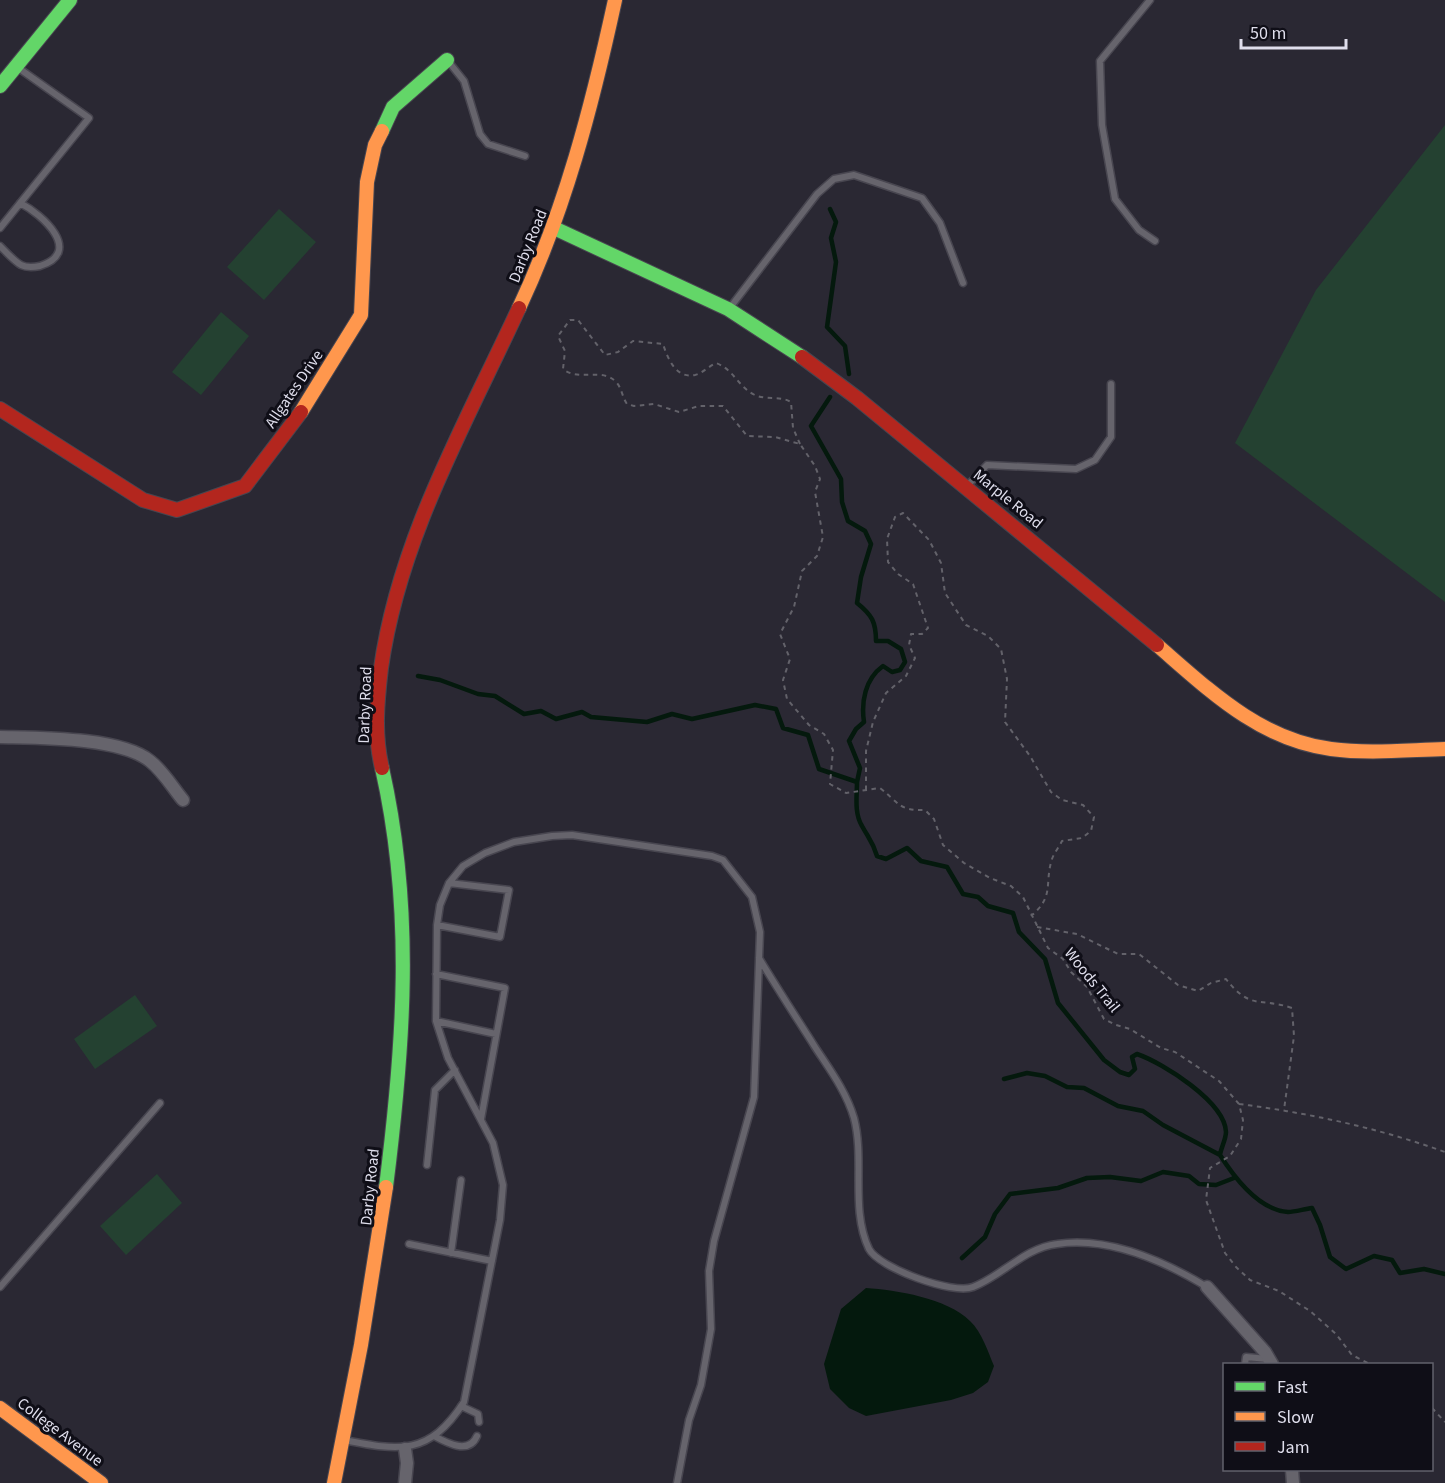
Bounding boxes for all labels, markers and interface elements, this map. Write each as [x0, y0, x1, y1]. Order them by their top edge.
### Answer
scale bar [1241, 12, 1346, 50]
text: 50 m [1250, 21, 1286, 46]
street label: Darby Road [503, 206, 553, 286]
street label: Allgates Drive [260, 345, 328, 433]
street label: Marple Road [969, 464, 1047, 534]
street label: Darby Road [353, 666, 377, 744]
street label: Woods Trail [1059, 943, 1125, 1017]
street label: Darby Road [355, 1147, 385, 1227]
legend [1223, 1363, 1433, 1471]
text: Fast [1277, 1375, 1308, 1400]
street label: College Avenue [13, 1393, 107, 1472]
text: Slow [1277, 1405, 1314, 1430]
text: Jam [1277, 1435, 1310, 1460]

